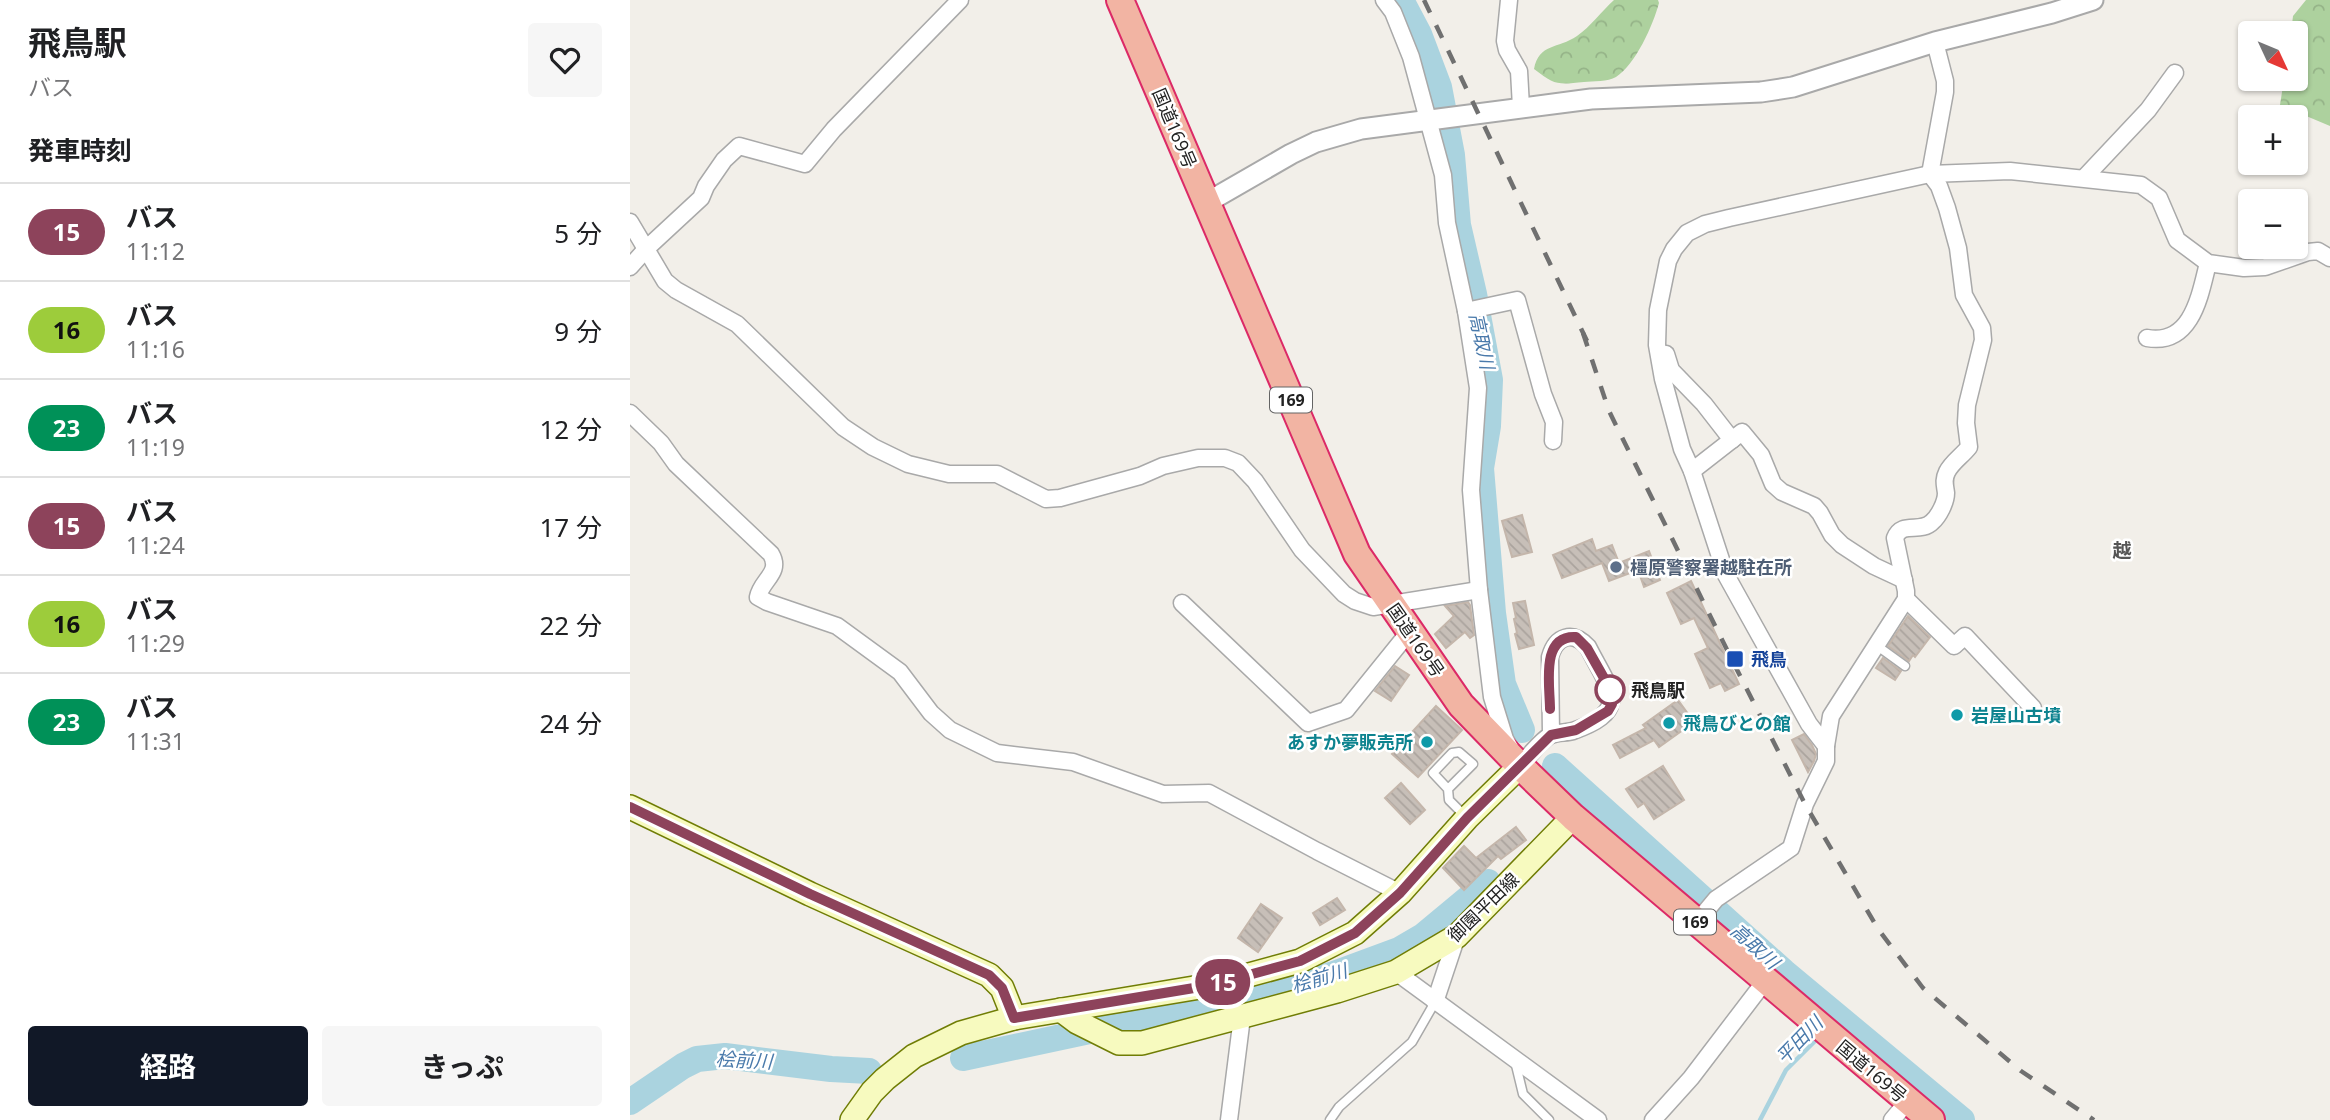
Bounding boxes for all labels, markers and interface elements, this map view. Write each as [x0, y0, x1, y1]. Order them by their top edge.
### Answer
text: 飛鳥駅 [28, 20, 127, 65]
north arrow [2238, 21, 2308, 91]
map controls [2238, 21, 2308, 259]
button: heart [528, 23, 602, 97]
text: バス [28, 71, 74, 103]
street label: 国道169号 [1147, 84, 1203, 172]
button: + [2238, 105, 2308, 175]
text: 発車時刻 [28, 132, 132, 168]
button: − [2238, 189, 2308, 259]
text: バス [126, 199, 178, 235]
text: 15 [53, 215, 80, 248]
text: 5 分 [554, 215, 602, 251]
text: 11:12 [126, 235, 185, 267]
text: バス [126, 297, 178, 333]
water label: 高取川 [1463, 310, 1501, 374]
text: 16 [53, 313, 80, 346]
text: 9 分 [554, 313, 602, 349]
text: 11:16 [126, 333, 185, 365]
road number: 169 [1270, 388, 1312, 412]
text: バス [126, 395, 178, 431]
text: 23 [53, 411, 80, 444]
text: 12 分 [539, 411, 602, 447]
text: 11:19 [126, 431, 185, 463]
text: バス [126, 493, 178, 529]
text: 15 [53, 509, 80, 542]
text: 17 分 [539, 509, 602, 545]
text: 11:24 [126, 529, 185, 561]
district label: 越 [2112, 537, 2132, 563]
place label: 橿原警察署越駐在所 [1630, 555, 1792, 579]
marker: 橿原警察署越駐在所 [1608, 559, 1624, 575]
text: バス [126, 591, 178, 627]
street label: 国道169号 [1382, 598, 1450, 682]
text: 16 [53, 607, 80, 640]
text: 22 分 [539, 607, 602, 643]
text: 11:29 [126, 627, 185, 659]
place label: 飛鳥 [1751, 647, 1787, 671]
marker: 飛鳥 [1725, 649, 1745, 669]
marker: 飛鳥駅 [1595, 675, 1625, 705]
place label: 飛鳥駅 [1631, 678, 1685, 702]
text: バス [126, 689, 178, 725]
place label: 岩屋山古墳 [1971, 703, 2061, 727]
text: 23 [53, 705, 80, 738]
text: 24 分 [539, 705, 602, 741]
marker: 岩屋山古墳 [1949, 707, 1965, 723]
place label: 飛鳥びとの館 [1683, 711, 1791, 735]
marker: 飛鳥びとの館 [1661, 715, 1677, 731]
text: 11:31 [126, 725, 185, 757]
place label: あすか夢販売所 [1287, 730, 1413, 754]
marker: あすか夢販売所 [1419, 734, 1435, 750]
street label: 御園平田線 [1442, 867, 1524, 947]
road number: 169 [1674, 910, 1716, 934]
water label: 高取川 [1725, 917, 1786, 976]
water label: 桧前川 [1288, 957, 1352, 999]
line badge: 15 [1192, 959, 1254, 1005]
text: 15 [1209, 965, 1237, 998]
water label: 平田川 [1770, 1009, 1830, 1070]
button: 経路 [28, 1026, 308, 1106]
button: きっぷ [322, 1026, 602, 1106]
street label: 国道169号 [1832, 1035, 1912, 1107]
water label: 桧前川 [715, 1046, 775, 1075]

